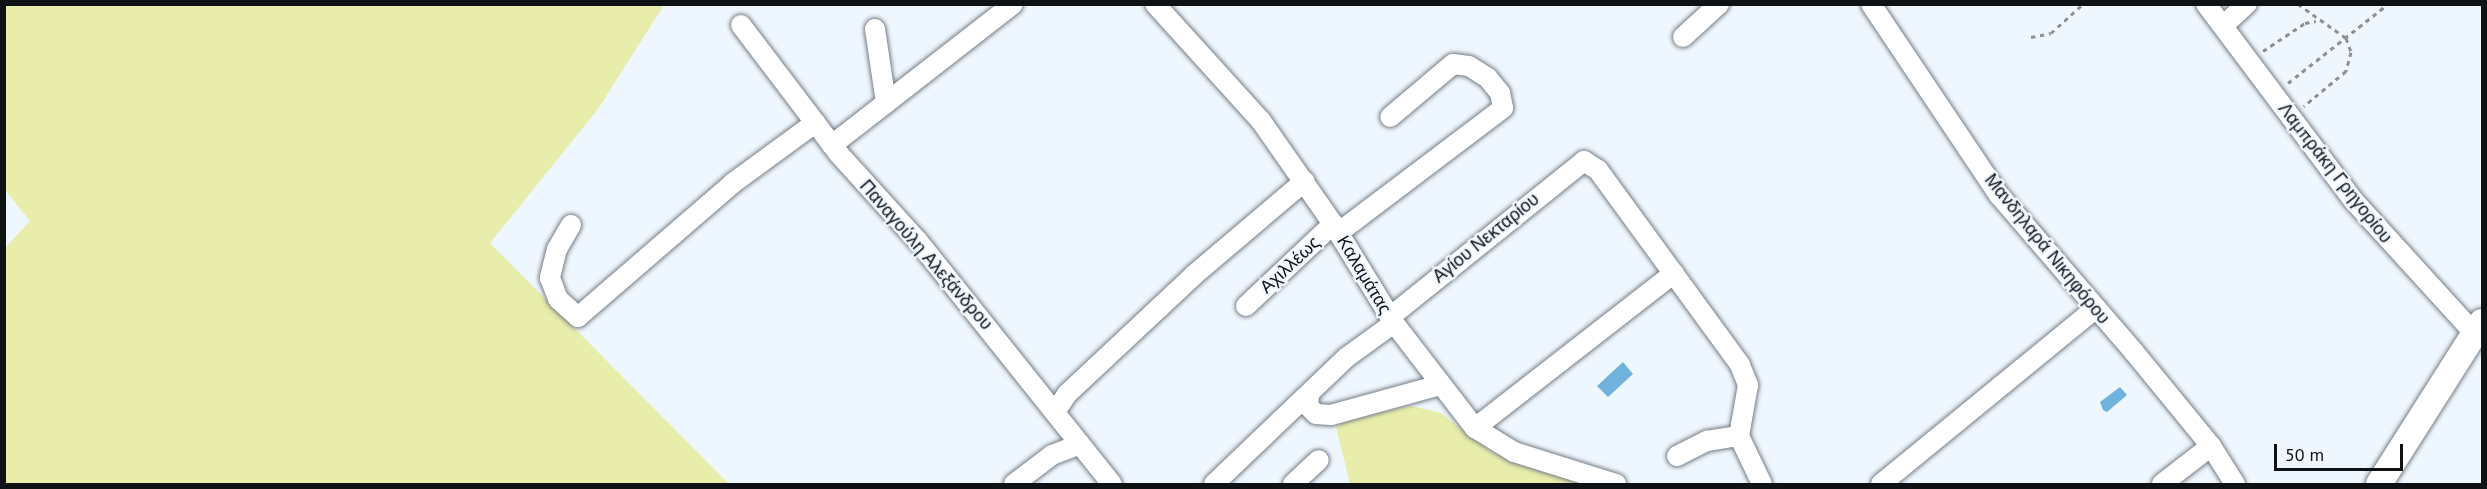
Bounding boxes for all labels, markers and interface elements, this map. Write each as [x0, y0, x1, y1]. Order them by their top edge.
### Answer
street label: Λαμπράκη Γρηγορίου [2274, 99, 2396, 247]
street label: Μανδηλαρά Νικηφόρου [1980, 170, 2114, 328]
street label: Παναγούλη Αλεξάνδρου [855, 176, 997, 334]
street label: Αγίου Νεκταρίου [1428, 188, 1544, 288]
street label: Αχιλλέως [1256, 232, 1324, 298]
street label: Καλαμάτας [1332, 232, 1396, 318]
scale bar [2277, 432, 2406, 470]
text: 50 m [2285, 443, 2324, 466]

